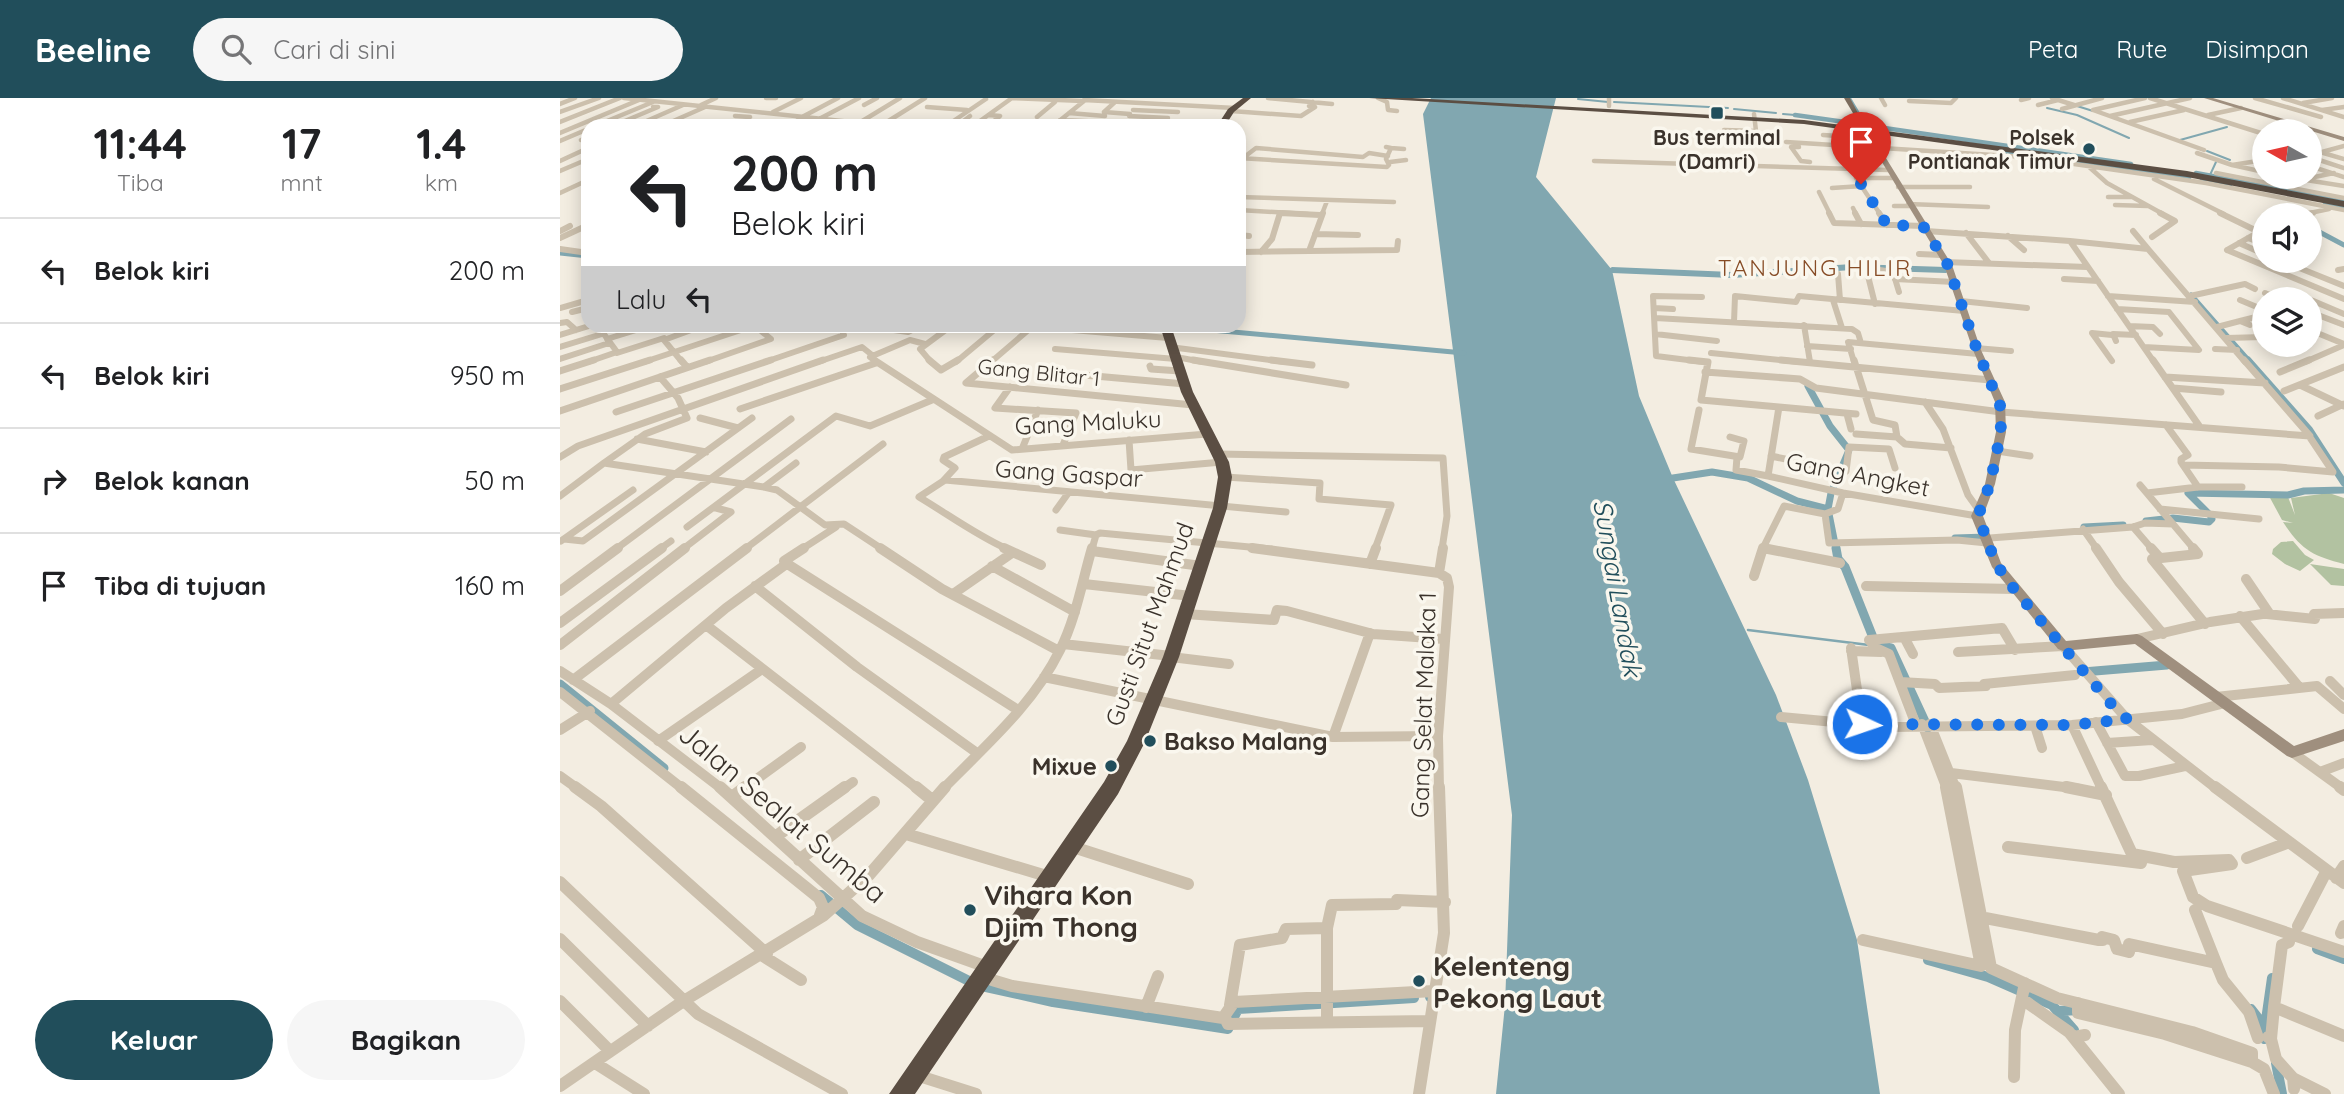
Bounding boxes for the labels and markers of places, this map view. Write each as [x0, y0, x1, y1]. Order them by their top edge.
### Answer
marker: Bus terminal (Damri) [1709, 105, 1725, 121]
pin [1831, 112, 1891, 184]
place label: Bus terminal (Damri) [1653, 124, 1781, 174]
place label: Polsek Pontianak Timur [1908, 124, 2075, 174]
marker: Polsek Pontianak Timur [2081, 141, 2097, 157]
place label: Bakso Malang [1164, 726, 1328, 756]
marker: Bakso Malang [1142, 733, 1158, 749]
place label: Mixue [1032, 751, 1097, 781]
marker: Mixue [1103, 758, 1119, 774]
place label: Vihara Kon Djim Thong [984, 877, 1138, 944]
marker: Vihara Kon Djim Thong [962, 902, 978, 918]
place label: Kelenteng Pekong Laut [1433, 948, 1602, 1015]
marker: Kelenteng Pekong Laut [1411, 973, 1427, 989]

